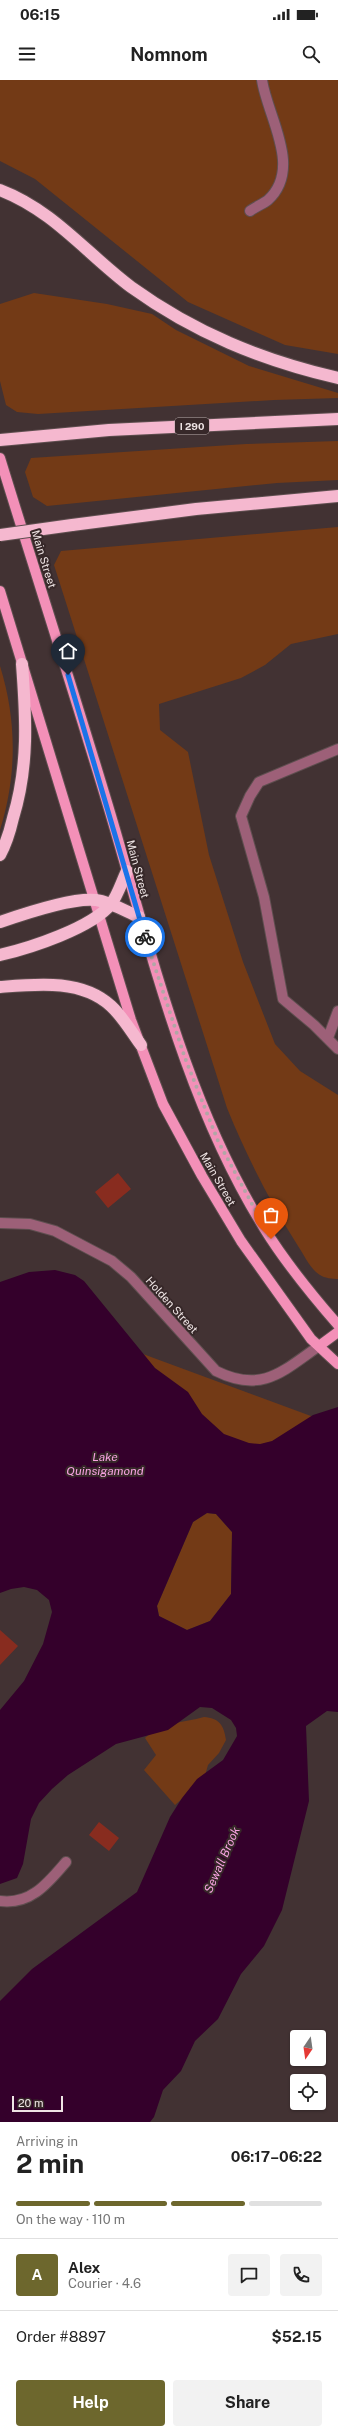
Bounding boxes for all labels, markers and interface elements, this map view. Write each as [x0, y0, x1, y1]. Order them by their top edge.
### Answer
text: 06:15 [20, 6, 60, 23]
icon: menu [16, 43, 38, 65]
icon: search [300, 43, 322, 65]
text: Nomnom [130, 44, 208, 65]
road number: I 290 [175, 418, 209, 434]
street label: Main Street [30, 529, 58, 589]
pin [51, 634, 85, 675]
icon: home [57, 640, 79, 662]
street label: Main Street [124, 839, 152, 899]
courier [125, 917, 165, 957]
icon: bike [134, 926, 156, 948]
street label: Main Street [198, 1150, 238, 1208]
pin [254, 1198, 288, 1239]
icon: bag [260, 1204, 282, 1226]
street label: Holden Street [144, 1274, 200, 1336]
water label: Lake Quinsigamond [66, 1450, 144, 1478]
water label: Sewall Brook [201, 1824, 243, 1895]
north arrow [290, 2030, 326, 2066]
map controls [290, 2030, 326, 2110]
button: locate [290, 2074, 326, 2110]
scale bar [12, 2094, 63, 2113]
text: 20 m [18, 2097, 43, 2109]
text: Arriving in [16, 2134, 78, 2149]
text: 2 min [16, 2148, 84, 2179]
text: 06:17–06:22 [231, 2148, 322, 2165]
text: On the way · 110 m [16, 2212, 125, 2227]
button: chat [228, 2254, 270, 2296]
button: phone [280, 2254, 322, 2296]
text: Alex [68, 2259, 100, 2276]
text: A [32, 2266, 42, 2283]
text: Courier · 4.6 [68, 2276, 141, 2291]
text: Order #8897 [16, 2328, 106, 2345]
text: $52.15 [272, 2328, 322, 2345]
button: Help [16, 2380, 165, 2426]
button: Share [173, 2380, 322, 2426]

